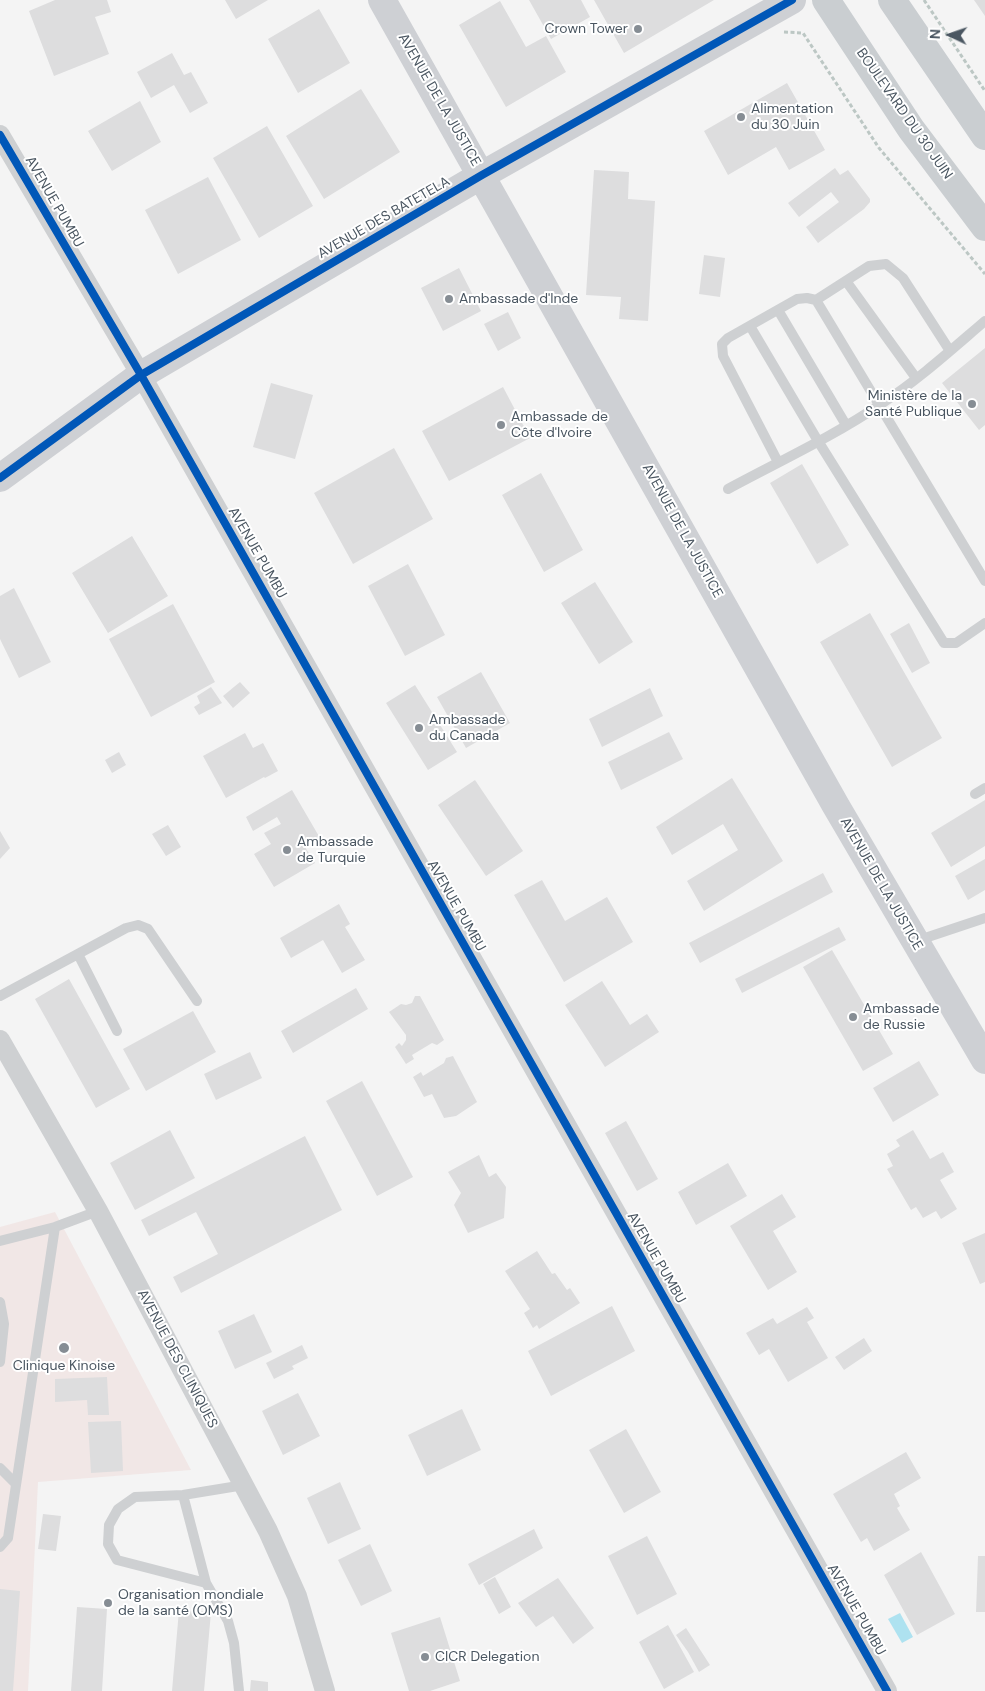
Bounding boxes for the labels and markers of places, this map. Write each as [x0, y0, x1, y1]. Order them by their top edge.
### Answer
place label: Crown Tower [544, 21, 628, 37]
marker: Crown Tower [632, 23, 644, 35]
place label: Alimentation du 30 Juin [751, 101, 833, 134]
marker: Alimentation du 30 Juin [735, 111, 747, 123]
place label: Ambassade d'Inde [459, 291, 578, 307]
marker: Ambassade d'Inde [443, 293, 455, 305]
place label: Ministère de la Santé Publique [865, 388, 962, 421]
marker: Ministère de la Santé Publique [966, 398, 978, 410]
place label: Ambassade de Côte d'Ivoire [511, 409, 608, 442]
marker: Ambassade de Côte d'Ivoire [495, 419, 507, 431]
place label: Ambassade du Canada [429, 712, 506, 744]
marker: Ambassade du Canada [413, 722, 425, 734]
place label: Ambassade de Turquie [297, 834, 374, 866]
marker: Ambassade de Turquie [281, 844, 293, 856]
place label: Ambassade de Russie [863, 1001, 940, 1034]
marker: Ambassade de Russie [847, 1011, 859, 1023]
marker: Clinique Kinoise [57, 1341, 71, 1355]
place label: Clinique Kinoise [13, 1358, 115, 1374]
place label: Organisation mondiale de la santé (OMS) [118, 1587, 264, 1620]
marker: Organisation mondiale de la santé (OMS) [102, 1597, 114, 1609]
place label: CICR Delegation [435, 1649, 539, 1665]
marker: CICR Delegation [419, 1651, 431, 1663]

